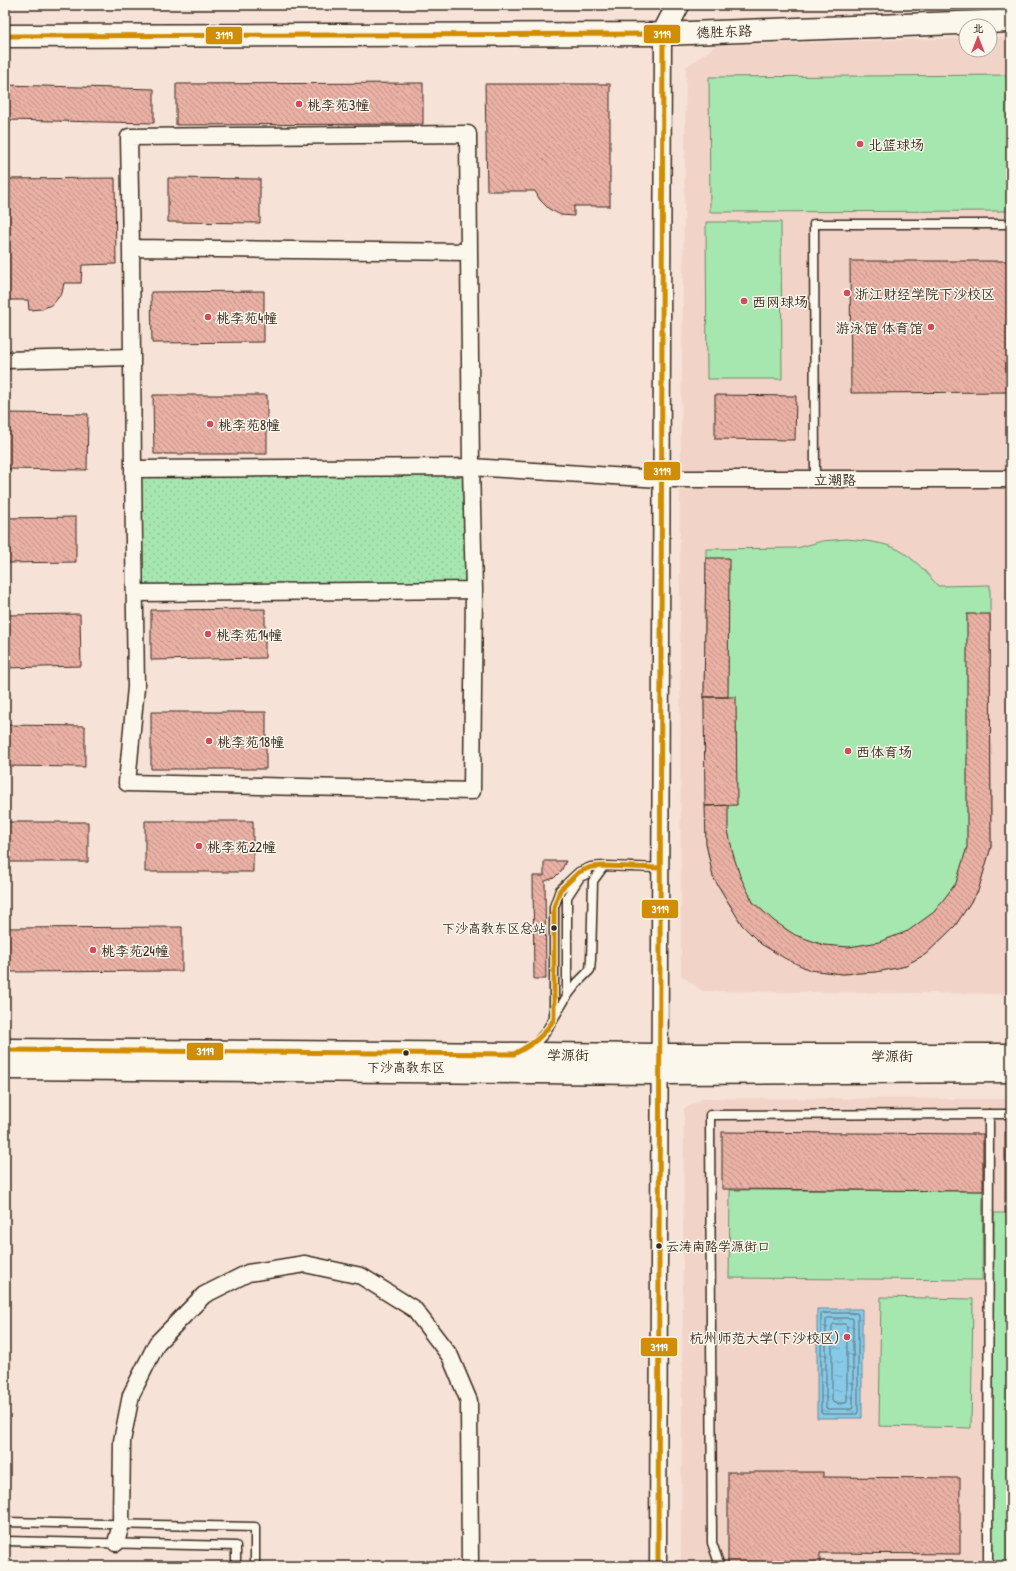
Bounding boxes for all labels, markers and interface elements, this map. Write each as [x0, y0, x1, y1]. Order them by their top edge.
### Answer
north arrow [958, 18, 998, 58]
street label: 德胜东路 [696, 21, 752, 41]
text: 北 [973, 21, 984, 35]
line badge: 3119 [643, 24, 681, 44]
line badge: 3119 [205, 26, 243, 45]
text: 3119 [654, 27, 670, 41]
text: 3119 [216, 28, 232, 42]
place label: 桃李苑3幢 [307, 95, 369, 114]
marker: 桃李苑3幢 [294, 99, 304, 109]
place label: 北篮球场 [868, 135, 924, 154]
marker: 北篮球场 [855, 139, 865, 149]
place label: 浙江财经学院下沙校区 [855, 284, 995, 303]
marker: 浙江财经学院下沙校区 [842, 288, 852, 298]
place label: 西网球场 [752, 292, 808, 311]
marker: 西网球场 [739, 296, 749, 306]
place label: 桃李苑4幢 [216, 308, 277, 327]
marker: 桃李苑4幢 [203, 312, 213, 322]
place label: 游泳馆 体育馆 [836, 318, 923, 337]
marker: 游泳馆 体育馆 [926, 322, 936, 332]
place label: 桃李苑8幢 [218, 415, 280, 434]
marker: 桃李苑8幢 [205, 419, 215, 429]
line badge: 3119 [643, 461, 681, 481]
text: 3119 [654, 464, 670, 478]
street label: 立潮路 [814, 470, 856, 489]
place label: 桃李苑14幢 [216, 625, 282, 644]
marker: 桃李苑14幢 [203, 629, 213, 639]
place label: 桃李苑18幢 [217, 732, 284, 751]
marker: 桃李苑18幢 [204, 736, 214, 746]
place label: 西体育场 [856, 742, 912, 761]
marker: 西体育场 [843, 746, 853, 756]
place label: 桃李苑22幢 [207, 837, 276, 856]
marker: 桃李苑22幢 [194, 841, 204, 851]
line badge: 3119 [641, 899, 679, 919]
text: 3119 [652, 902, 668, 916]
place label: 下沙高教东区总站 [442, 919, 546, 937]
marker: 下沙高教东区总站 [549, 923, 559, 933]
place label: 桃李苑24幢 [101, 941, 169, 960]
marker: 桃李苑24幢 [88, 945, 98, 955]
line badge: 3119 [186, 1042, 224, 1061]
text: 3119 [197, 1044, 213, 1058]
street label: 学源街 [547, 1045, 589, 1064]
street label: 学源街 [871, 1046, 913, 1065]
marker: 下沙高教东区 [401, 1048, 411, 1058]
place label: 下沙高教东区 [367, 1058, 445, 1076]
place label: 云涛南路学源街口 [666, 1237, 770, 1255]
marker: 云涛南路学源街口 [654, 1241, 664, 1251]
place label: 杭州师范大学(下沙校区) [689, 1328, 839, 1347]
marker: 杭州师范大学(下沙校区) [842, 1332, 852, 1342]
line badge: 3119 [640, 1337, 678, 1357]
text: 3119 [651, 1340, 667, 1354]

